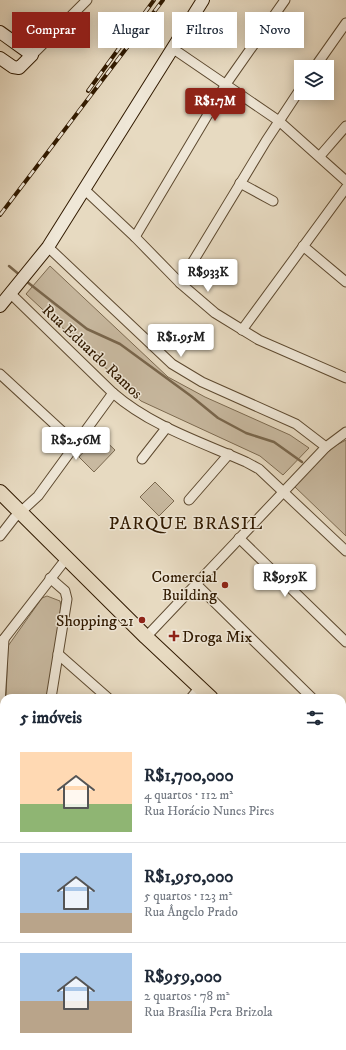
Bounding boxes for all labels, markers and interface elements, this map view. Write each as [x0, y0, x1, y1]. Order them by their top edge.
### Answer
chip: Comprar [12, 12, 90, 48]
chip: Alugar [98, 12, 164, 48]
chip: Filtros [172, 12, 237, 48]
chip: Novo [245, 12, 304, 48]
map controls [294, 60, 334, 100]
button: layers [294, 60, 334, 100]
pin: R$1.7M [182, 88, 248, 122]
text: R$1.7M [194, 93, 236, 109]
pin: R$933K [175, 259, 241, 293]
text: R$933K [187, 264, 229, 280]
street label: Rua Eduardo Ramos [38, 300, 147, 403]
pin: R$1.95M [144, 324, 218, 358]
text: R$1.95M [157, 329, 205, 345]
pin: R$2.56M [39, 427, 113, 461]
text: R$2.56M [51, 432, 101, 448]
district label: PARQUE BRASIL [109, 513, 263, 535]
pin: R$959K [252, 564, 318, 598]
place label: Comercial Building [151, 567, 217, 605]
text: R$959K [263, 569, 307, 585]
marker: Comercial Building [220, 580, 230, 590]
place label: Shopping 21 [56, 611, 134, 631]
marker: Shopping 21 [137, 615, 147, 625]
place label: Droga Mix [182, 627, 252, 647]
marker: Droga Mix [169, 631, 179, 641]
text: 5 imóveis [20, 707, 82, 729]
icon: filters [304, 707, 326, 729]
text: R$1,700,000 [144, 765, 234, 787]
icon: home [52, 768, 100, 816]
text: 4 quartos · 112 m² [144, 787, 233, 803]
text: Rua Horácio Nunes Pires [144, 803, 274, 819]
text: R$1,950,000 [144, 866, 234, 888]
icon: home [52, 869, 100, 917]
text: 5 quartos · 123 m² [144, 888, 232, 904]
text: Rua Ângelo Prado [144, 904, 238, 920]
text: R$959,000 [144, 966, 222, 988]
icon: home [52, 969, 100, 1017]
text: 2 quartos · 78 m² [144, 988, 230, 1004]
text: Rua Brasília Pera Brizola [144, 1004, 273, 1020]

